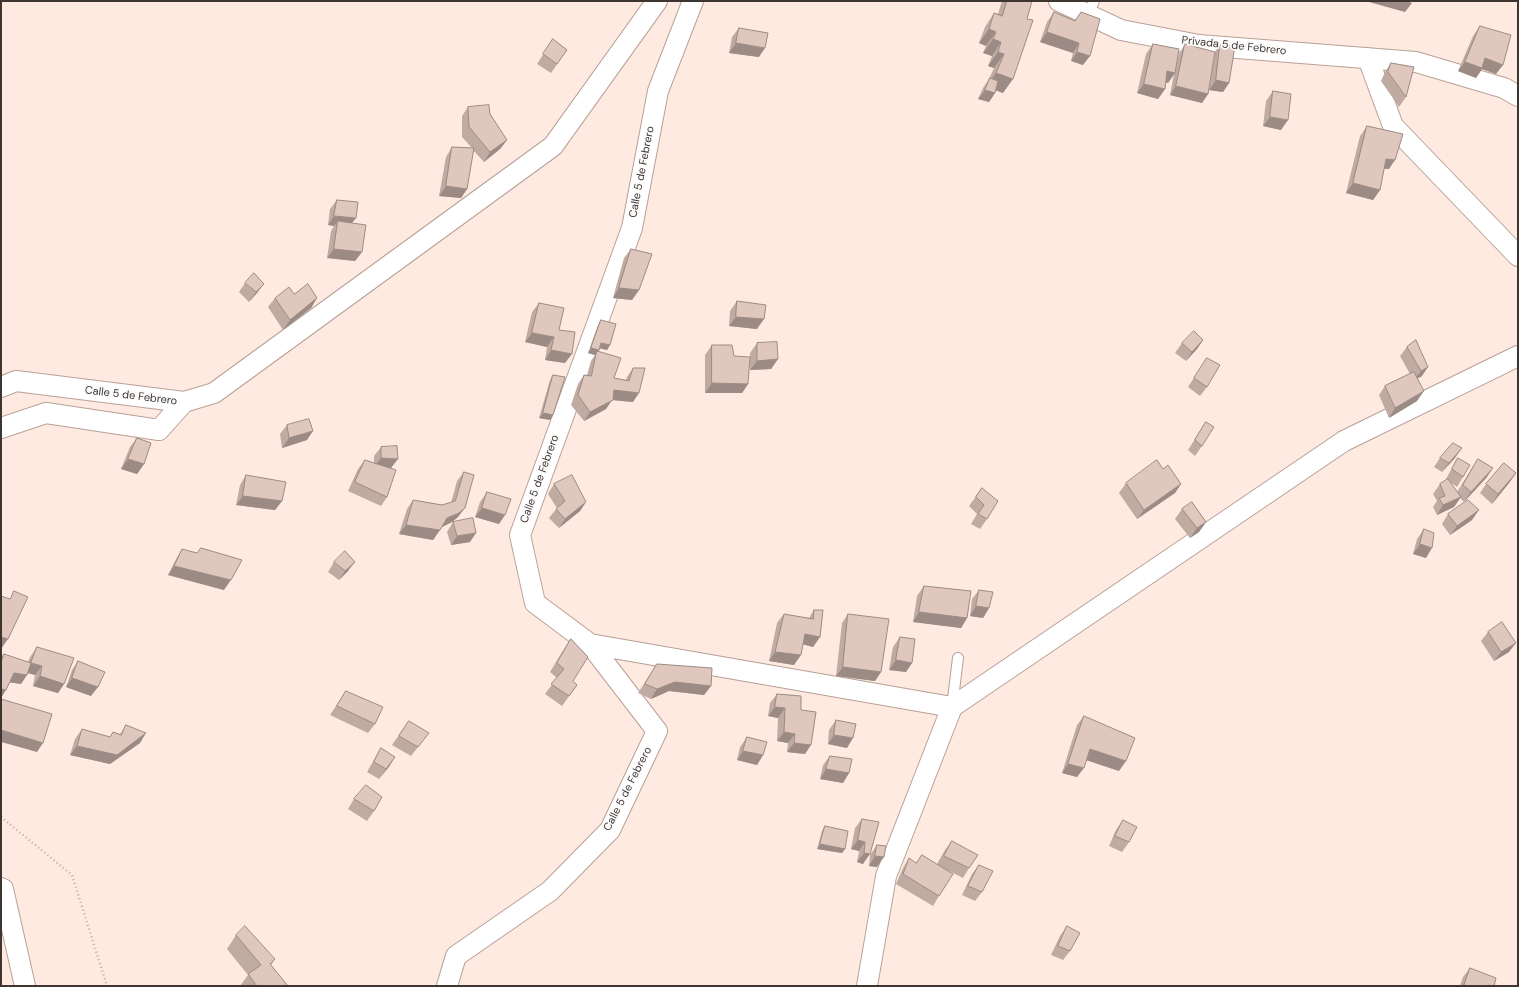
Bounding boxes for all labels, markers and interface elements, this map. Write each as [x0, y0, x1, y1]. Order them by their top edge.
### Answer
street label: Privada 5 de Febrero [1181, 34, 1287, 58]
street label: Calle 5 de Febrero [627, 125, 657, 219]
street label: Calle 5 de Febrero [84, 384, 178, 408]
street label: Calle 5 de Febrero [518, 433, 562, 525]
street label: Calle 5 de Febrero [601, 745, 655, 833]

